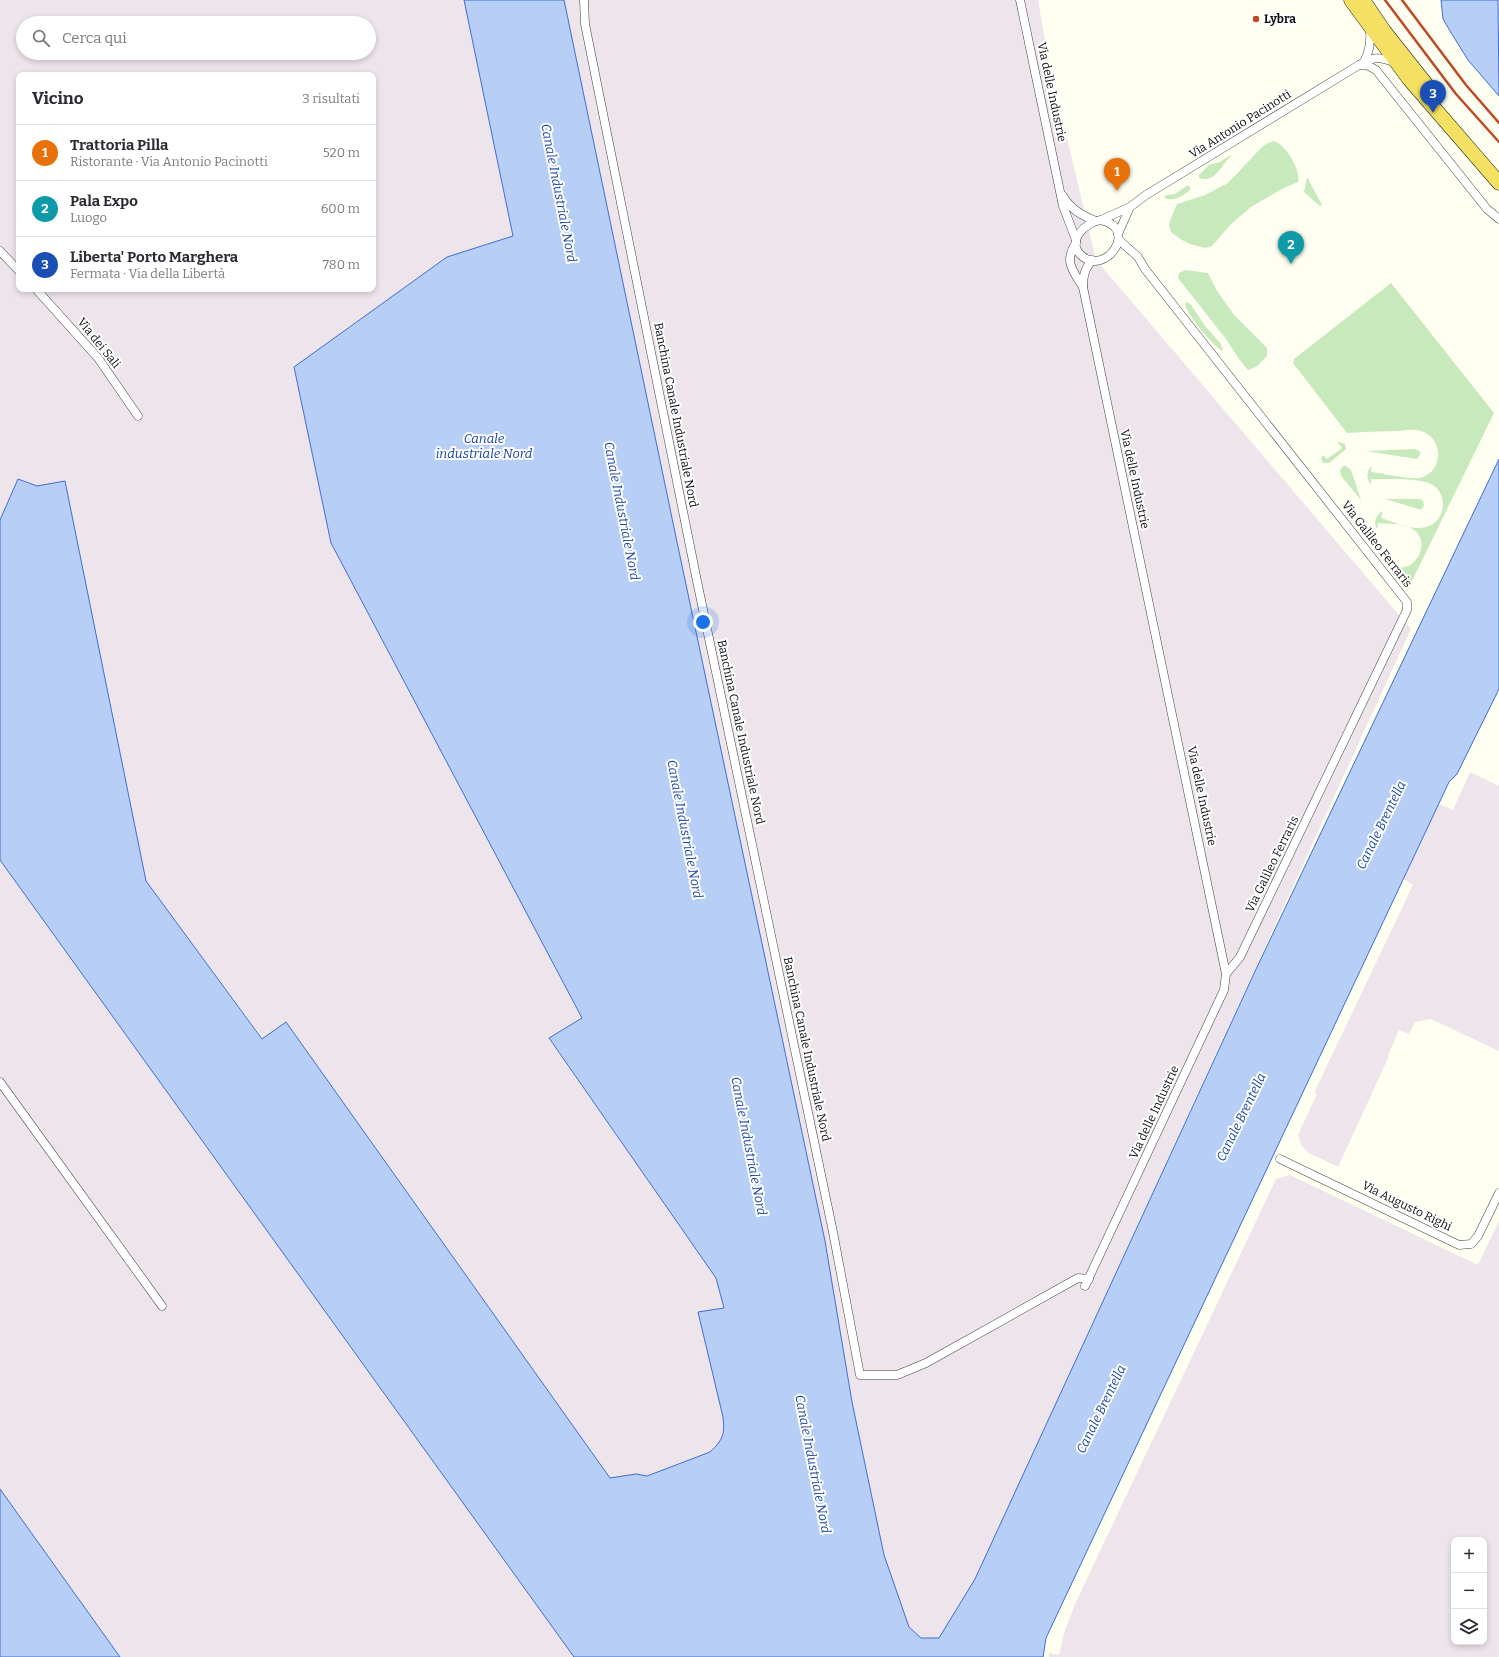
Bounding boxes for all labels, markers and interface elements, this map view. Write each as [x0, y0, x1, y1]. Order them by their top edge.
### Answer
place label: Lybra [1264, 12, 1296, 26]
marker: Lybra [1251, 14, 1261, 24]
search box [16, 16, 376, 60]
icon: search [30, 27, 52, 49]
text: Cerca qui [62, 29, 127, 47]
street label: Via delle Industrie [1035, 41, 1069, 143]
pin: 3 [1420, 80, 1446, 113]
street label: Via Antonio Pacinotti [1187, 87, 1294, 161]
text: Vicino [32, 88, 84, 109]
text: 3 risultati [302, 91, 360, 106]
water label: Canale Industriale Nord [538, 122, 580, 264]
text: Trattoria Pilla [70, 136, 169, 154]
text: 1 [42, 145, 48, 160]
text: 520 m [323, 145, 360, 160]
text: Ristorante · Via Antonio Pacinotti [70, 154, 268, 169]
pin: 1 [1104, 158, 1130, 191]
text: Pala Expo [70, 192, 138, 210]
text: 2 [41, 201, 49, 216]
text: 600 m [321, 201, 360, 216]
text: Luogo [70, 210, 107, 225]
pin: 2 [1278, 231, 1304, 264]
text: Liberta' Porto Marghera [70, 248, 238, 266]
text: 3 [41, 257, 49, 272]
text: 780 m [323, 257, 360, 272]
text: Fermata · Via della Libertà [70, 266, 225, 281]
street label: Via dei Sali [75, 315, 124, 371]
street label: Banchina Canale Industriale Nord [651, 321, 701, 509]
street label: Via delle Industrie [1118, 428, 1152, 530]
water label: Canale industriale Nord [436, 431, 533, 461]
water label: Canale Industriale Nord [601, 440, 643, 582]
street label: Via Galileo Ferraris [1339, 498, 1415, 590]
your location [693, 612, 713, 632]
street label: Banchina Canale Industriale Nord [715, 639, 767, 825]
street label: Via delle Industrie [1185, 745, 1219, 847]
water label: Canale Industriale Nord [664, 758, 706, 900]
water label: Canale Brentella [1353, 778, 1409, 872]
street label: Via Galileo Ferraris [1243, 813, 1302, 915]
street label: Banchina Canale Industriale Nord [781, 956, 833, 1142]
street label: Via delle Industrie [1126, 1063, 1182, 1161]
water label: Canale Brentella [1213, 1070, 1269, 1164]
water label: Canale Industriale Nord [728, 1075, 770, 1217]
street label: Via Augusto Righi [1360, 1178, 1454, 1234]
water label: Canale Brentella [1073, 1362, 1129, 1456]
water label: Canale Industriale Nord [792, 1393, 834, 1535]
map controls [1451, 1537, 1487, 1645]
button: + [1451, 1537, 1487, 1573]
button: − [1451, 1573, 1487, 1609]
button: layers [1451, 1609, 1487, 1645]

